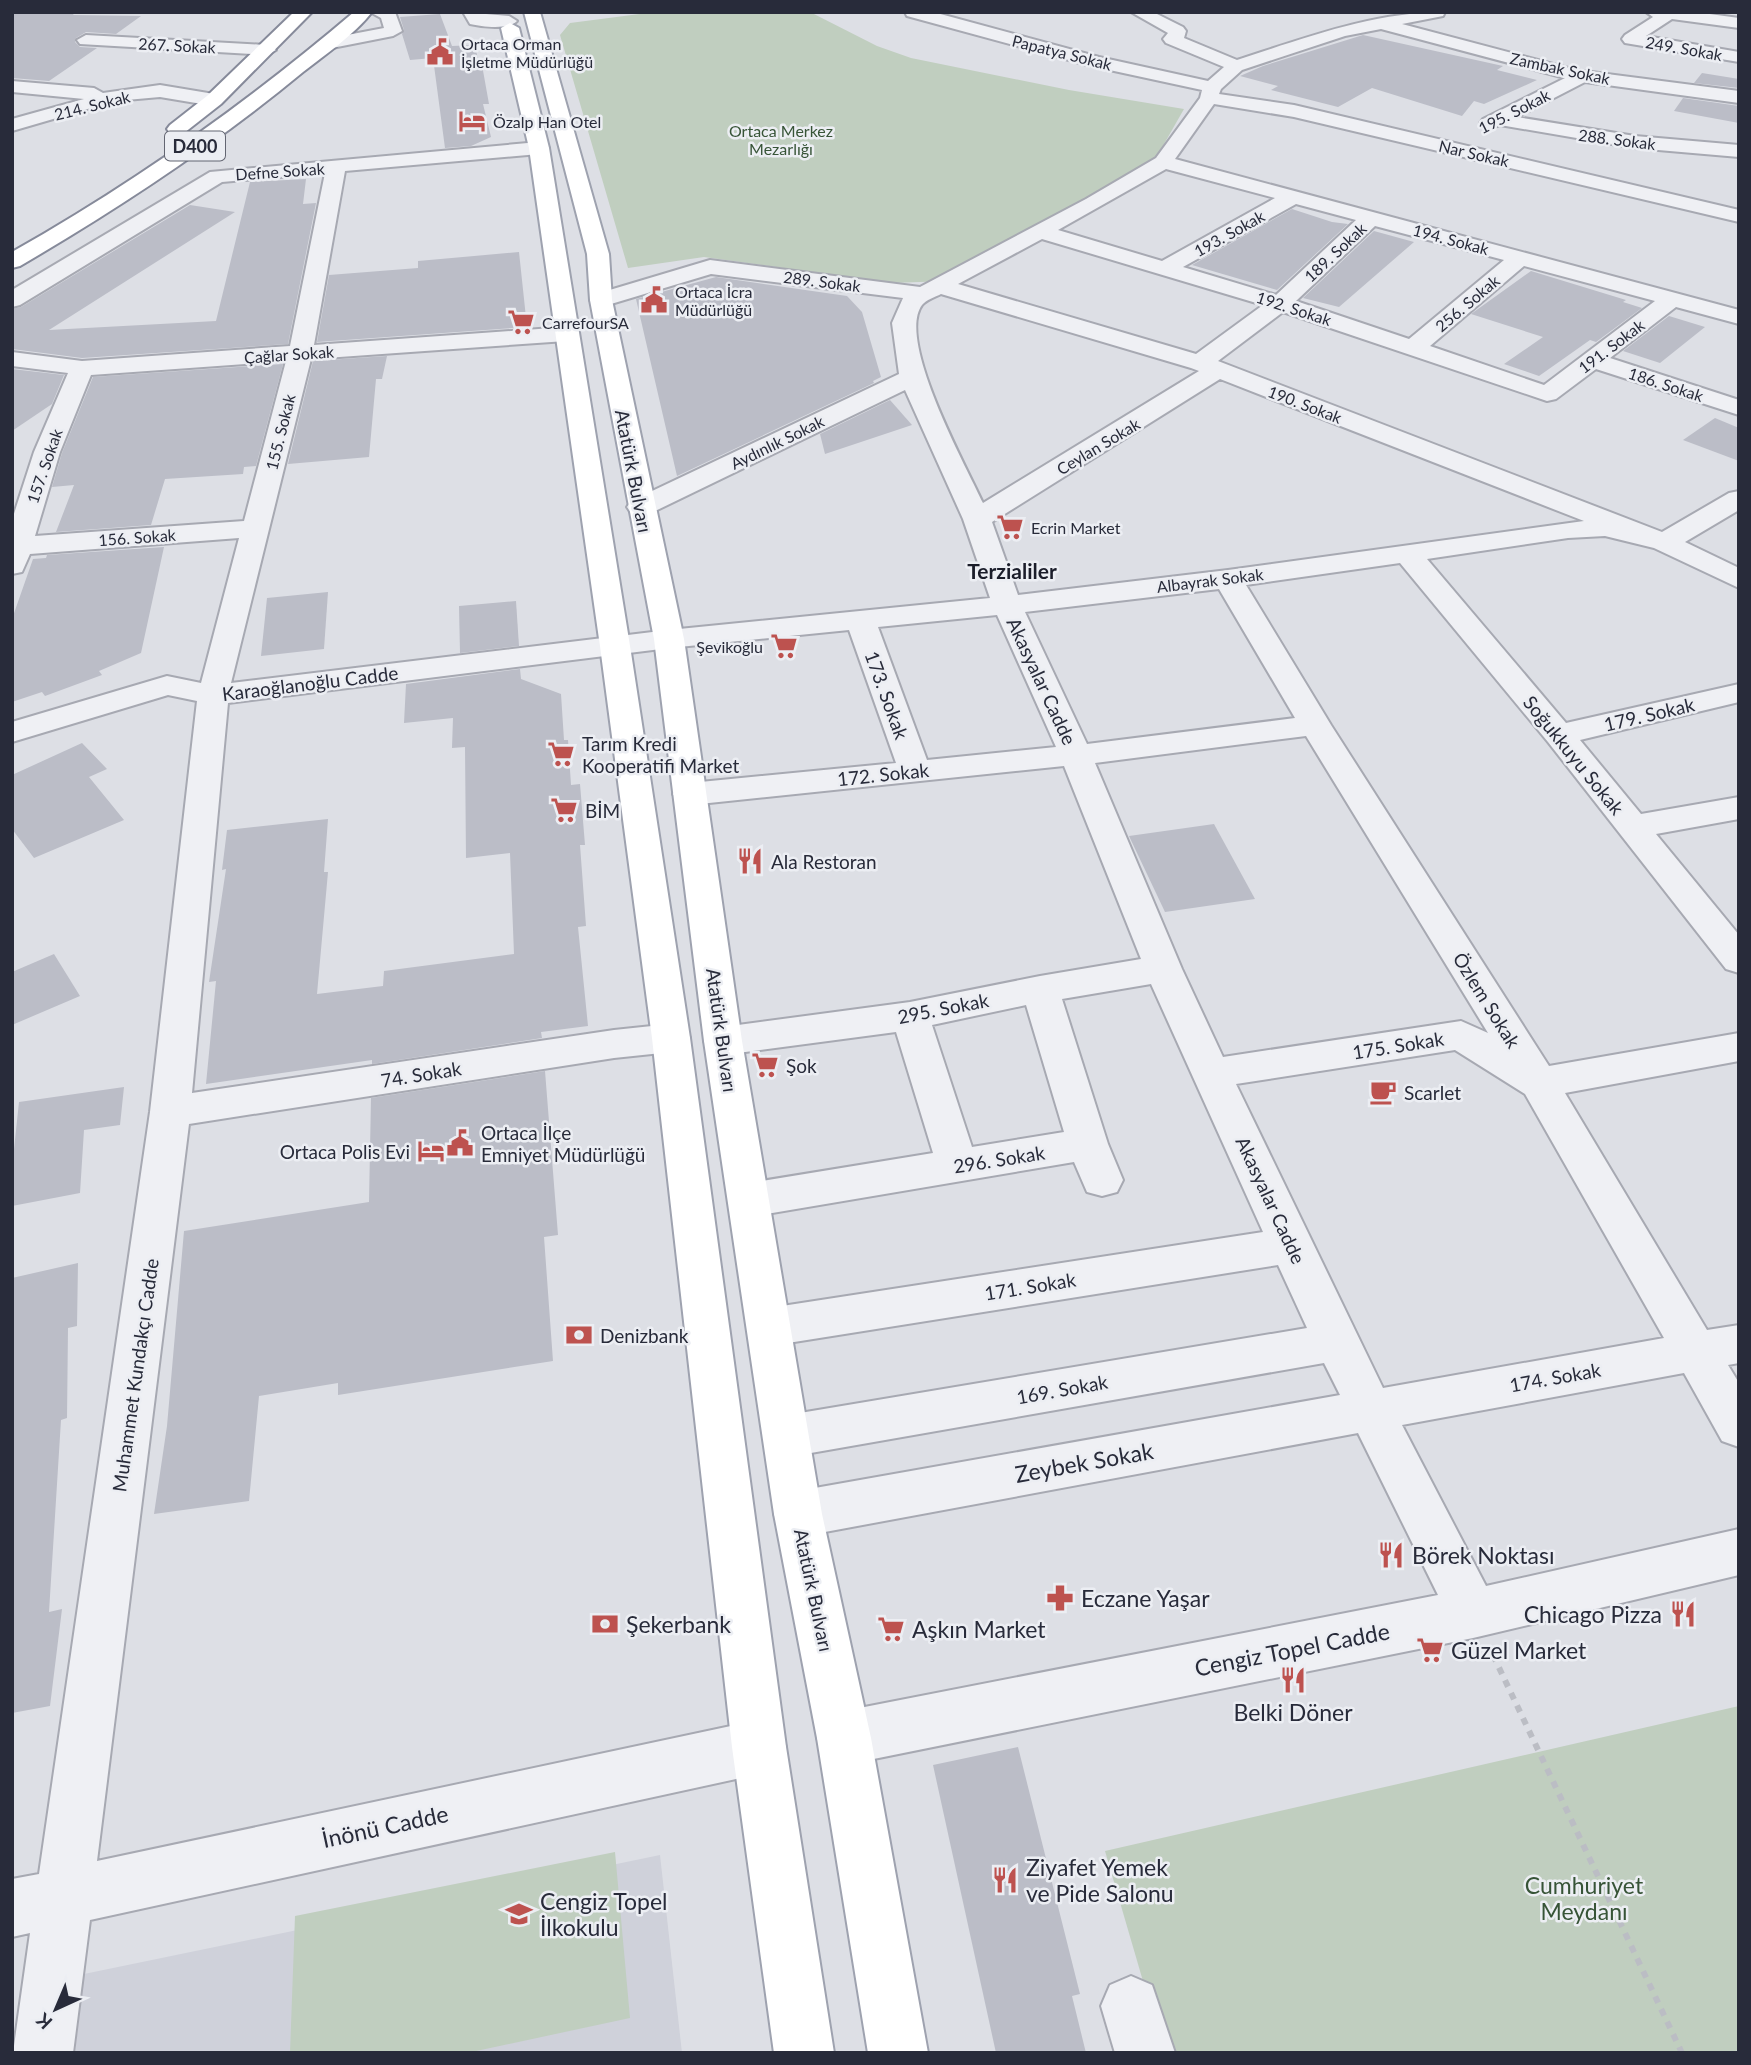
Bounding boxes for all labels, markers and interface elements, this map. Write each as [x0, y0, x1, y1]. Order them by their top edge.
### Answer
street label: Papatya Sokak [1010, 30, 1115, 74]
street label: 249. Sokak [1644, 32, 1725, 64]
street label: 267. Sokak [138, 33, 217, 57]
place label: Ortaca Orman İşletme Müdürlüğü [461, 34, 593, 71]
public building icon: Ortaca Orman İşletme Müdürlüğü [425, 37, 455, 67]
street label: Zambak Sokak [1508, 48, 1613, 88]
street label: 195. Sokak [1475, 85, 1554, 137]
street label: 214. Sokak [52, 86, 133, 124]
hotel icon: Özalp Han Otel [457, 106, 487, 136]
place label: Özalp Han Otel [493, 112, 601, 131]
park label: Ortaca Merkez Mezarlığı [729, 121, 833, 158]
street label: 288. Sokak [1577, 125, 1658, 153]
road number: D400 [165, 132, 225, 160]
street label: Nar Sokak [1437, 136, 1512, 170]
street label: Defne Sokak [235, 158, 326, 184]
street label: 193. Sokak [1190, 205, 1268, 260]
street label: 189. Sokak [1300, 218, 1371, 285]
street label: 194. Sokak [1411, 220, 1492, 258]
street label: 289. Sokak [782, 267, 863, 295]
street label: 256. Sokak [1431, 270, 1504, 335]
place label: Ortaca İcra Müdürlüğü [675, 282, 752, 319]
public building icon: Ortaca İcra Müdürlüğü [639, 285, 669, 315]
street label: 192. Sokak [1254, 287, 1335, 329]
supermarket icon: CarrefourSA [506, 307, 536, 337]
place label: CarrefourSA [542, 313, 629, 332]
street label: 191. Sokak [1574, 315, 1648, 377]
street label: Çağlar Sokak [243, 341, 336, 367]
street label: 186. Sokak [1626, 363, 1707, 405]
street label: 190. Sokak [1265, 381, 1345, 427]
street label: 155. Sokak [261, 391, 299, 472]
street label: Atatürk Bulvarı [611, 407, 657, 535]
street label: Aydınlık Sokak [727, 411, 828, 473]
street label: Ceylan Sokak [1053, 413, 1144, 478]
street label: 157. Sokak [22, 425, 66, 506]
supermarket icon: Ecrin Market [995, 512, 1025, 542]
place label: Ecrin Market [1031, 518, 1121, 537]
street label: 156. Sokak [98, 525, 177, 549]
district label: Terzialiler [967, 558, 1057, 583]
street label: Albayrak Sokak [1156, 564, 1265, 596]
street label: Akasyalar Cadde [1002, 614, 1082, 748]
supermarket icon: Şevikoğlu [769, 631, 799, 661]
place label: Şevikoğlu [696, 637, 763, 656]
street label: 173. Sokak [860, 648, 914, 743]
street label: Karaoğlanoğlu Cadde [221, 661, 399, 705]
street label: Soğukkuyu Sokak [1519, 691, 1629, 819]
street label: 179. Sokak [1602, 692, 1697, 736]
place label: Tarım Kredi Kooperatifi Market [582, 732, 739, 777]
supermarket icon: Tarım Kredi Kooperatifi Market [546, 739, 576, 769]
street label: 172. Sokak [836, 758, 930, 790]
supermarket icon: BİM [549, 795, 579, 825]
place label: BİM [585, 799, 620, 822]
restaurant icon: Ala Restoran [735, 846, 765, 876]
place label: Ala Restoran [771, 850, 877, 873]
street label: Özlem Sokak [1449, 948, 1526, 1052]
street label: Atatürk Bulvarı [702, 967, 742, 1093]
street label: 295. Sokak [896, 988, 991, 1028]
street label: 175. Sokak [1351, 1026, 1446, 1064]
supermarket icon: Şok [750, 1050, 780, 1080]
place label: Şok [786, 1054, 817, 1077]
street label: 74. Sokak [379, 1056, 463, 1092]
cafe icon: Scarlet [1368, 1077, 1398, 1107]
place label: Scarlet [1404, 1081, 1461, 1104]
place label: Ortaca İlçe Emniyet Müdürlüğü [481, 1121, 645, 1166]
public building icon: Ortaca İlçe Emniyet Müdürlüğü [445, 1128, 475, 1158]
street label: Akasyalar Cadde [1231, 1133, 1311, 1267]
hotel icon: Ortaca Polis Evi [416, 1136, 446, 1166]
place label: Ortaca Polis Evi [280, 1140, 410, 1163]
street label: 296. Sokak [952, 1140, 1047, 1178]
street label: Muhammet Kundakçı Cadde [107, 1257, 163, 1493]
street label: 171. Sokak [983, 1267, 1078, 1305]
bank icon: Denizbank [564, 1320, 594, 1350]
place label: Denizbank [600, 1324, 689, 1347]
street label: 174. Sokak [1508, 1358, 1603, 1396]
street label: 169. Sokak [1015, 1370, 1110, 1408]
street label: Zeybek Sokak [1013, 1436, 1156, 1488]
street label: Atatürk Bulvarı [790, 1526, 838, 1654]
restaurant icon: Börek Noktası [1376, 1540, 1406, 1570]
place label: Börek Noktası [1412, 1541, 1554, 1569]
pharmacy icon: Eczane Yaşar [1045, 1583, 1075, 1613]
place label: Eczane Yaşar [1081, 1584, 1210, 1612]
restaurant icon: Chicago Pizza [1668, 1599, 1698, 1629]
place label: Chicago Pizza [1524, 1600, 1662, 1628]
bank icon: Şekerbank [590, 1609, 620, 1639]
place label: Şekerbank [626, 1610, 731, 1638]
supermarket icon: Aşkın Market [876, 1614, 906, 1644]
place label: Aşkın Market [912, 1615, 1046, 1643]
street label: Cengiz Topel Cadde [1192, 1616, 1392, 1682]
supermarket icon: Güzel Market [1415, 1635, 1445, 1665]
place label: Güzel Market [1451, 1636, 1587, 1664]
restaurant icon: Belki Döner [1278, 1665, 1308, 1695]
place label: Belki Döner [1233, 1698, 1353, 1726]
street label: İnönü Cadde [319, 1799, 451, 1853]
place label: Ziyafet Yemek ve Pide Salonu [1026, 1853, 1174, 1907]
restaurant icon: Ziyafet Yemek ve Pide Salonu [990, 1865, 1020, 1895]
park label: Cumhuriyet Meydanı [1525, 1871, 1644, 1925]
place label: Cengiz Topel İlkokulu [540, 1887, 667, 1941]
school or university icon: Cengiz Topel İlkokulu [504, 1899, 534, 1929]
north arrow [21, 1974, 91, 2044]
text: K [30, 2008, 57, 2034]

